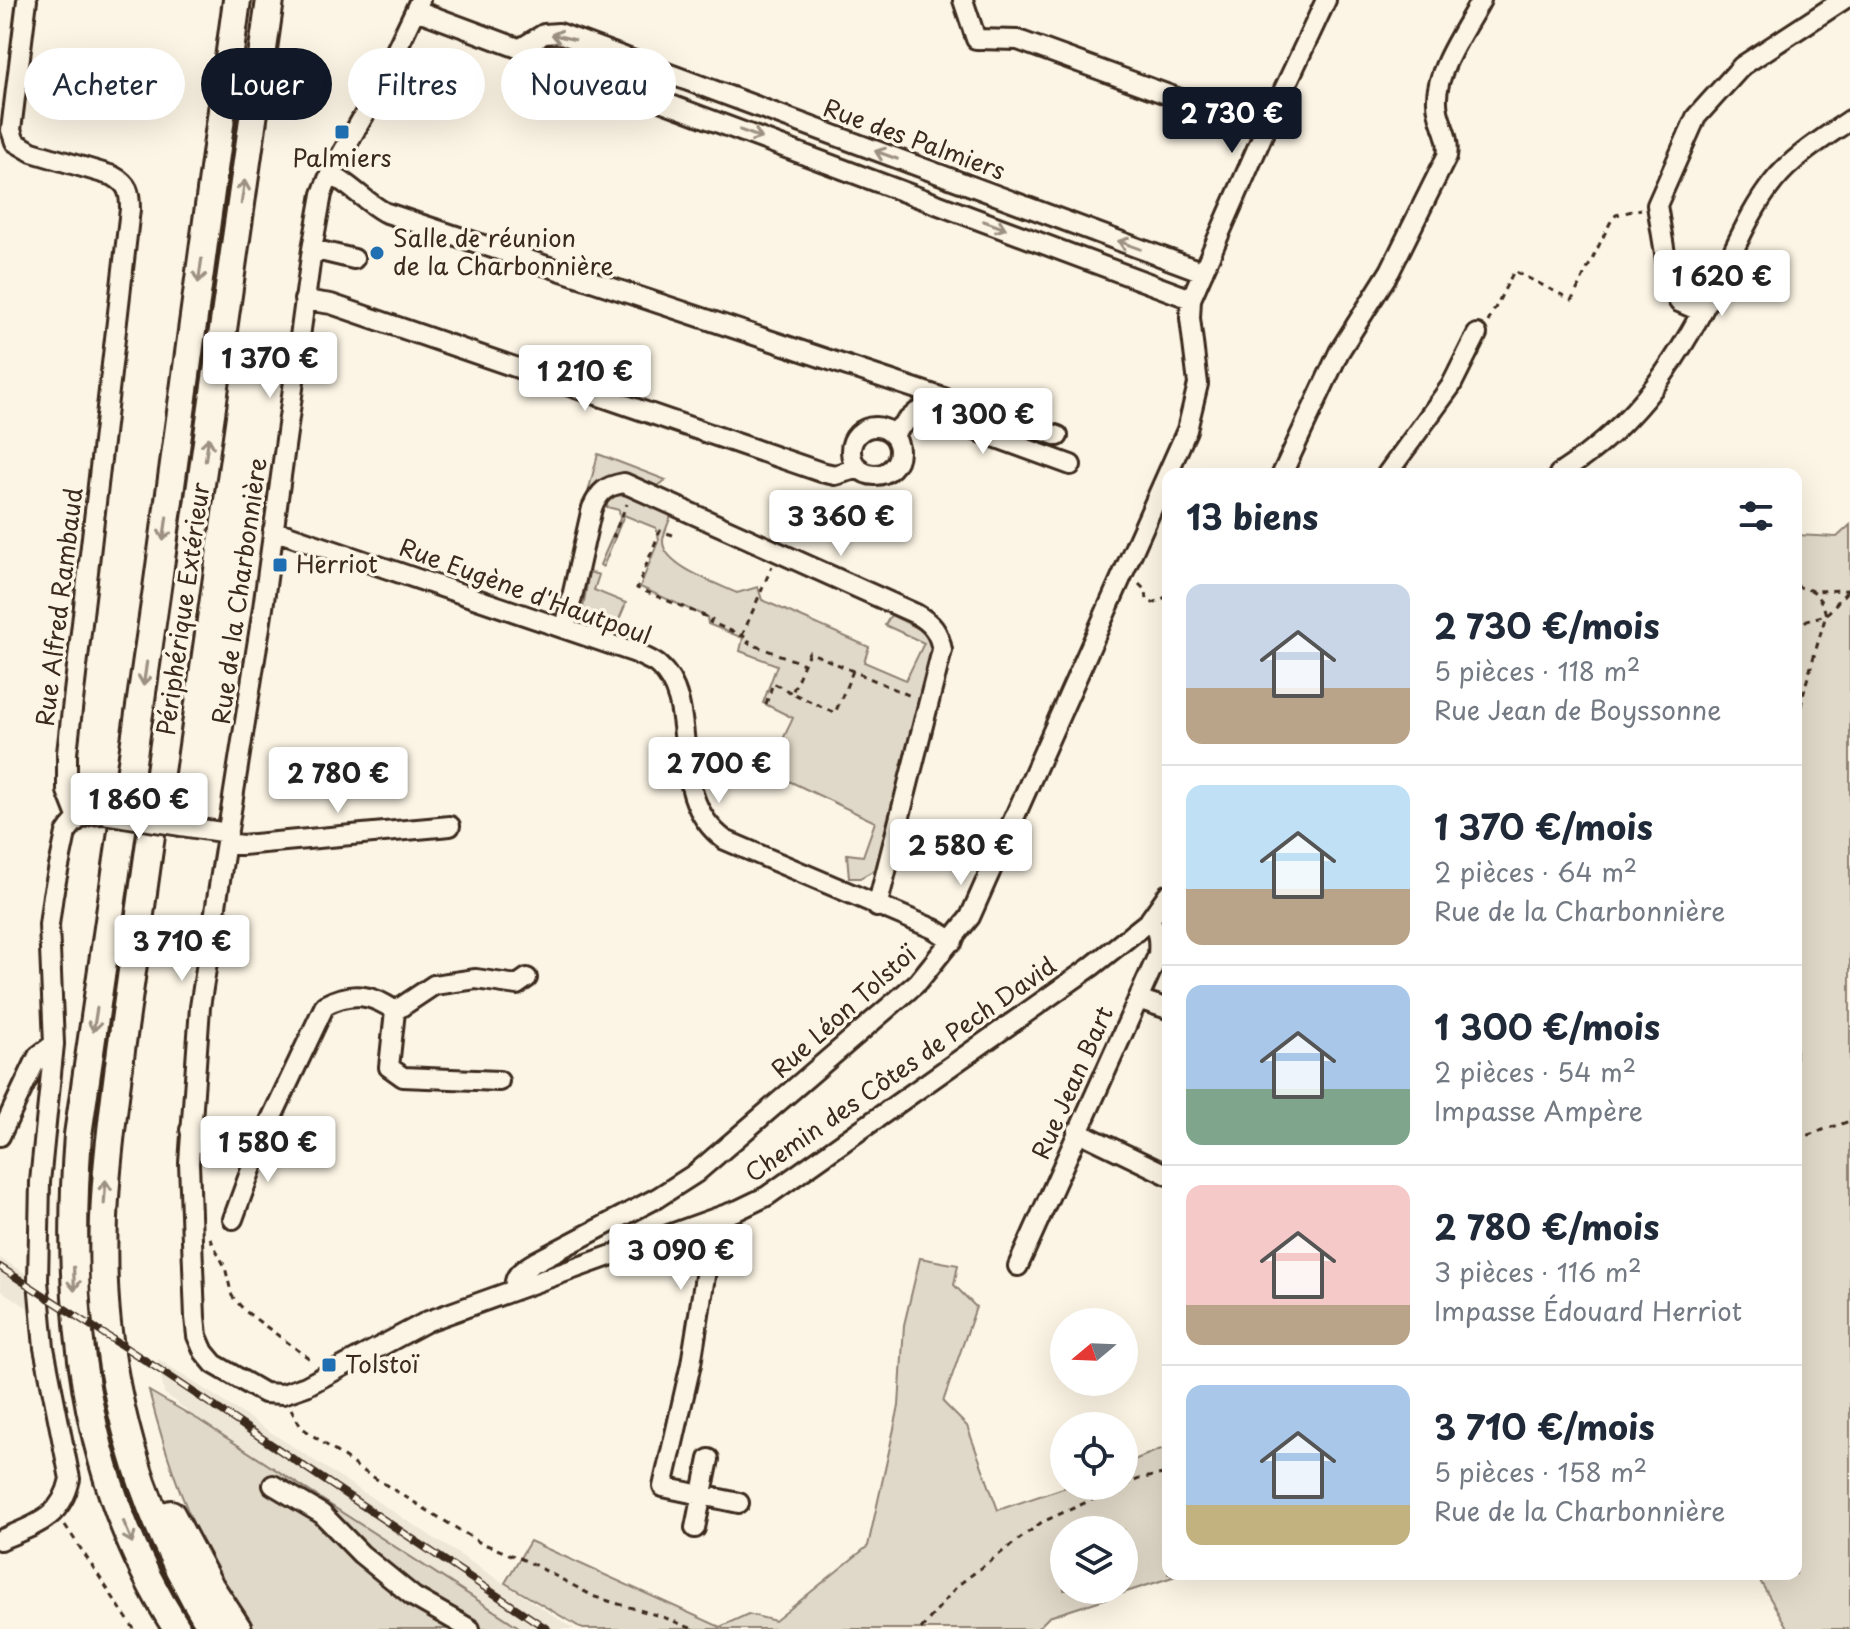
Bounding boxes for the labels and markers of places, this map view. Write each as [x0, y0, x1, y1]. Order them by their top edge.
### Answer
pin: 2 730 € [1158, 87, 1306, 155]
marker: Palmiers [333, 123, 351, 141]
place label: Palmiers [293, 139, 392, 175]
place label: Salle de réunion de la Charbonnière [393, 219, 613, 283]
marker: Salle de réunion de la Charbonnière [368, 244, 386, 262]
pin: 1 620 € [1648, 250, 1796, 318]
pin: 1 370 € [196, 332, 344, 400]
pin: 1 210 € [511, 345, 659, 413]
pin: 1 300 € [909, 388, 1057, 456]
pin: 3 360 € [767, 490, 915, 558]
place label: Herriot [296, 545, 378, 581]
marker: Herriot [271, 556, 289, 574]
pin: 2 700 € [645, 737, 793, 805]
pin: 2 780 € [264, 747, 412, 815]
pin: 1 860 € [65, 773, 213, 841]
pin: 2 580 € [887, 819, 1035, 887]
pin: 3 710 € [108, 915, 256, 983]
pin: 1 580 € [194, 1116, 342, 1184]
pin: 3 090 € [607, 1224, 755, 1292]
place label: Tolstoï [345, 1345, 420, 1381]
marker: Tolstoï [320, 1356, 338, 1374]

